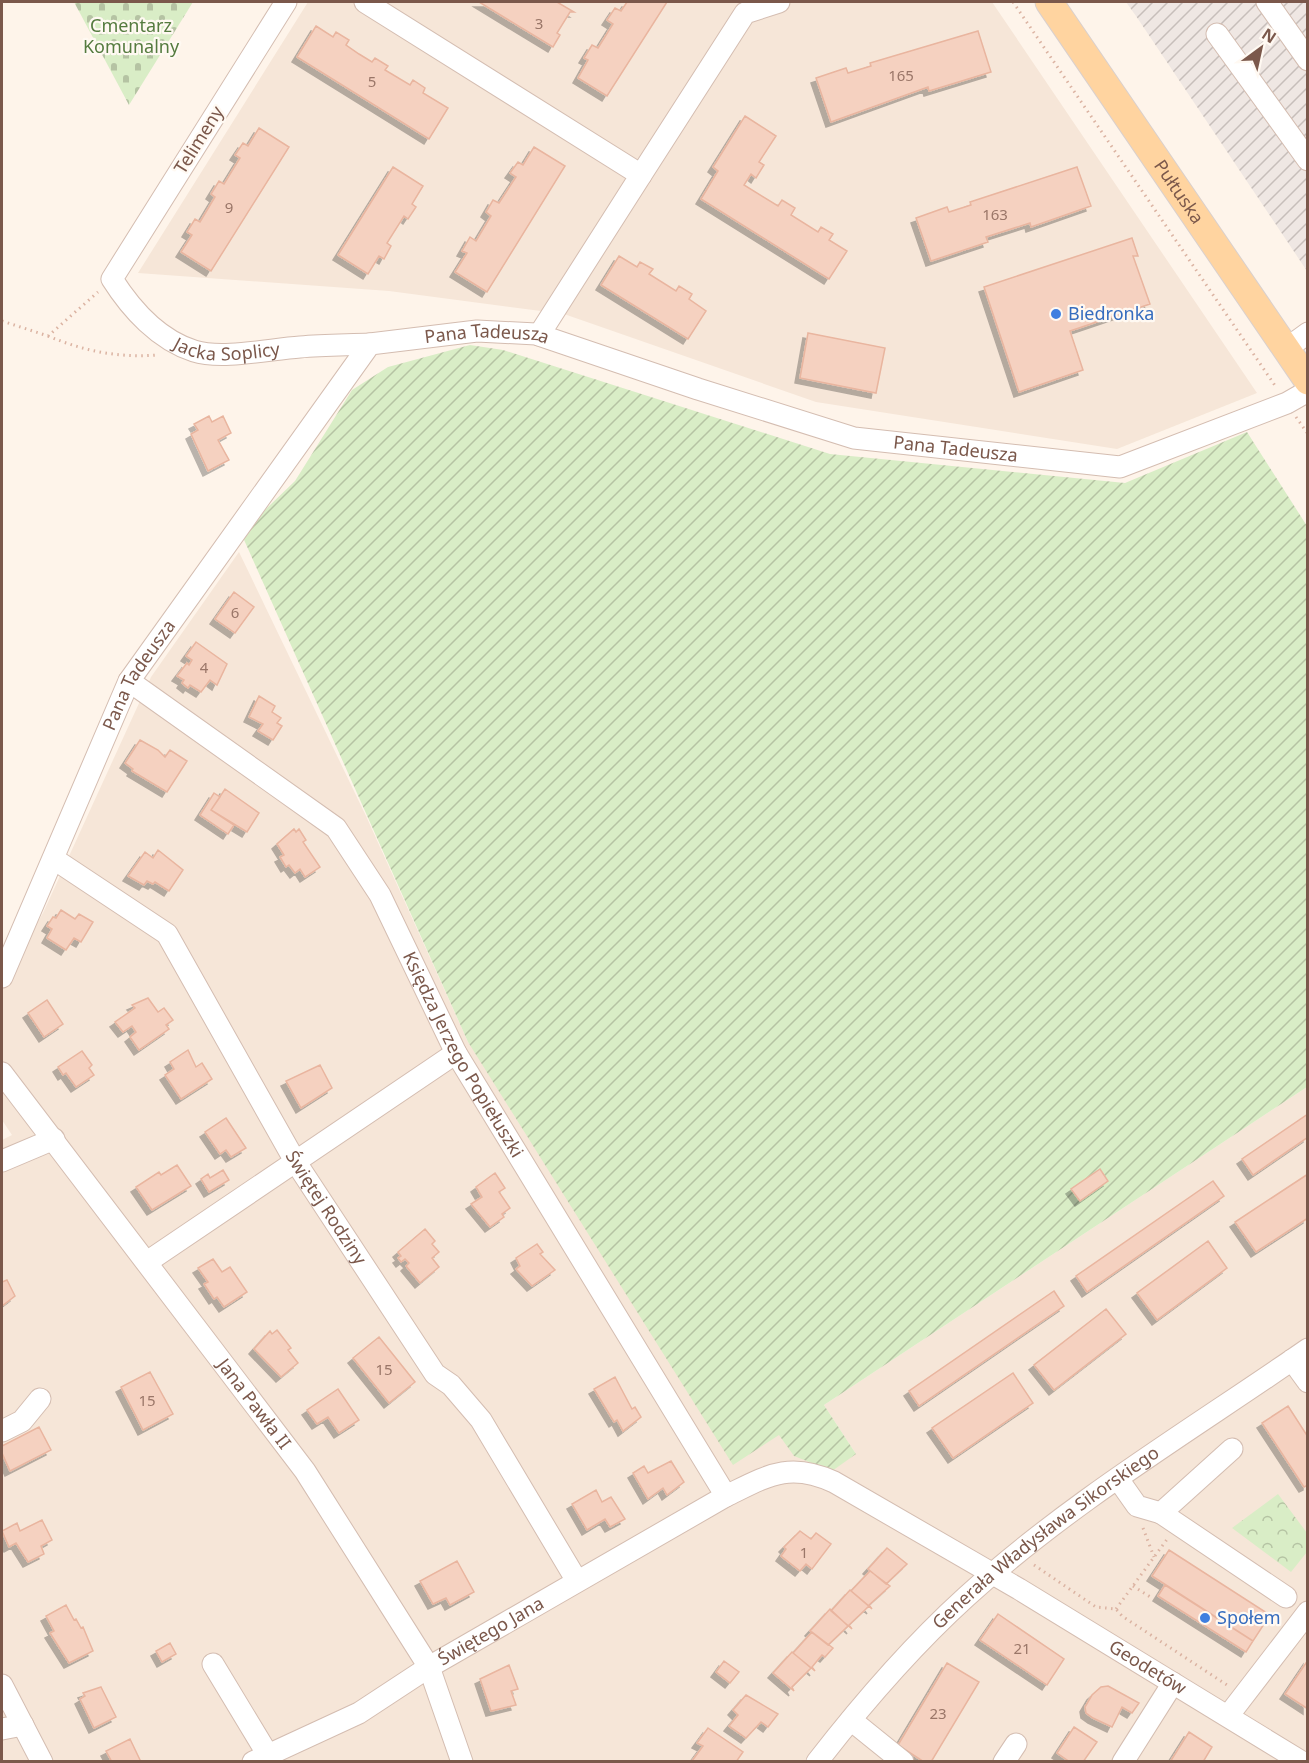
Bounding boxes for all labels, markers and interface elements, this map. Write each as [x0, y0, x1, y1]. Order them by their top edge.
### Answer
park label: Cmentarz Komunalny [83, 13, 180, 58]
house number: 3 [535, 13, 543, 33]
north arrow [1231, 18, 1291, 78]
text: N [1258, 23, 1281, 48]
house number: 165 [888, 65, 914, 85]
house number: 5 [368, 71, 376, 91]
street label: Telimeny [168, 100, 229, 178]
street label: Pułtuska [1149, 155, 1210, 228]
house number: 9 [225, 197, 233, 217]
house number: 163 [982, 204, 1008, 224]
place label: Biedronka [1068, 301, 1154, 325]
marker: Biedronka [1049, 307, 1063, 321]
street label: Pana Tadeusza [423, 318, 553, 349]
street label: Jacka Soplicy [168, 330, 282, 366]
street label: Pana Tadeusza [892, 429, 1019, 467]
house number: 6 [231, 602, 239, 622]
street label: Pana Tadeusza [96, 614, 180, 734]
house number: 4 [200, 657, 209, 677]
street label: Księdza Jerzego Popiełuszki [398, 947, 530, 1162]
street label: Świętej Rodziny [281, 1146, 373, 1269]
street label: Jana Pawła II [211, 1352, 297, 1454]
house number: 15 [375, 1359, 393, 1379]
house number: 15 [138, 1390, 156, 1410]
street label: Generała Władysława Sikorskiego [926, 1440, 1163, 1634]
house number: 1 [800, 1542, 808, 1562]
street label: Świętego Jana [433, 1591, 548, 1670]
place label: Społem [1217, 1605, 1280, 1629]
marker: Społem [1198, 1611, 1212, 1625]
street label: Geodetów [1105, 1634, 1191, 1700]
house number: 21 [1013, 1638, 1031, 1658]
house number: 23 [929, 1703, 947, 1723]

